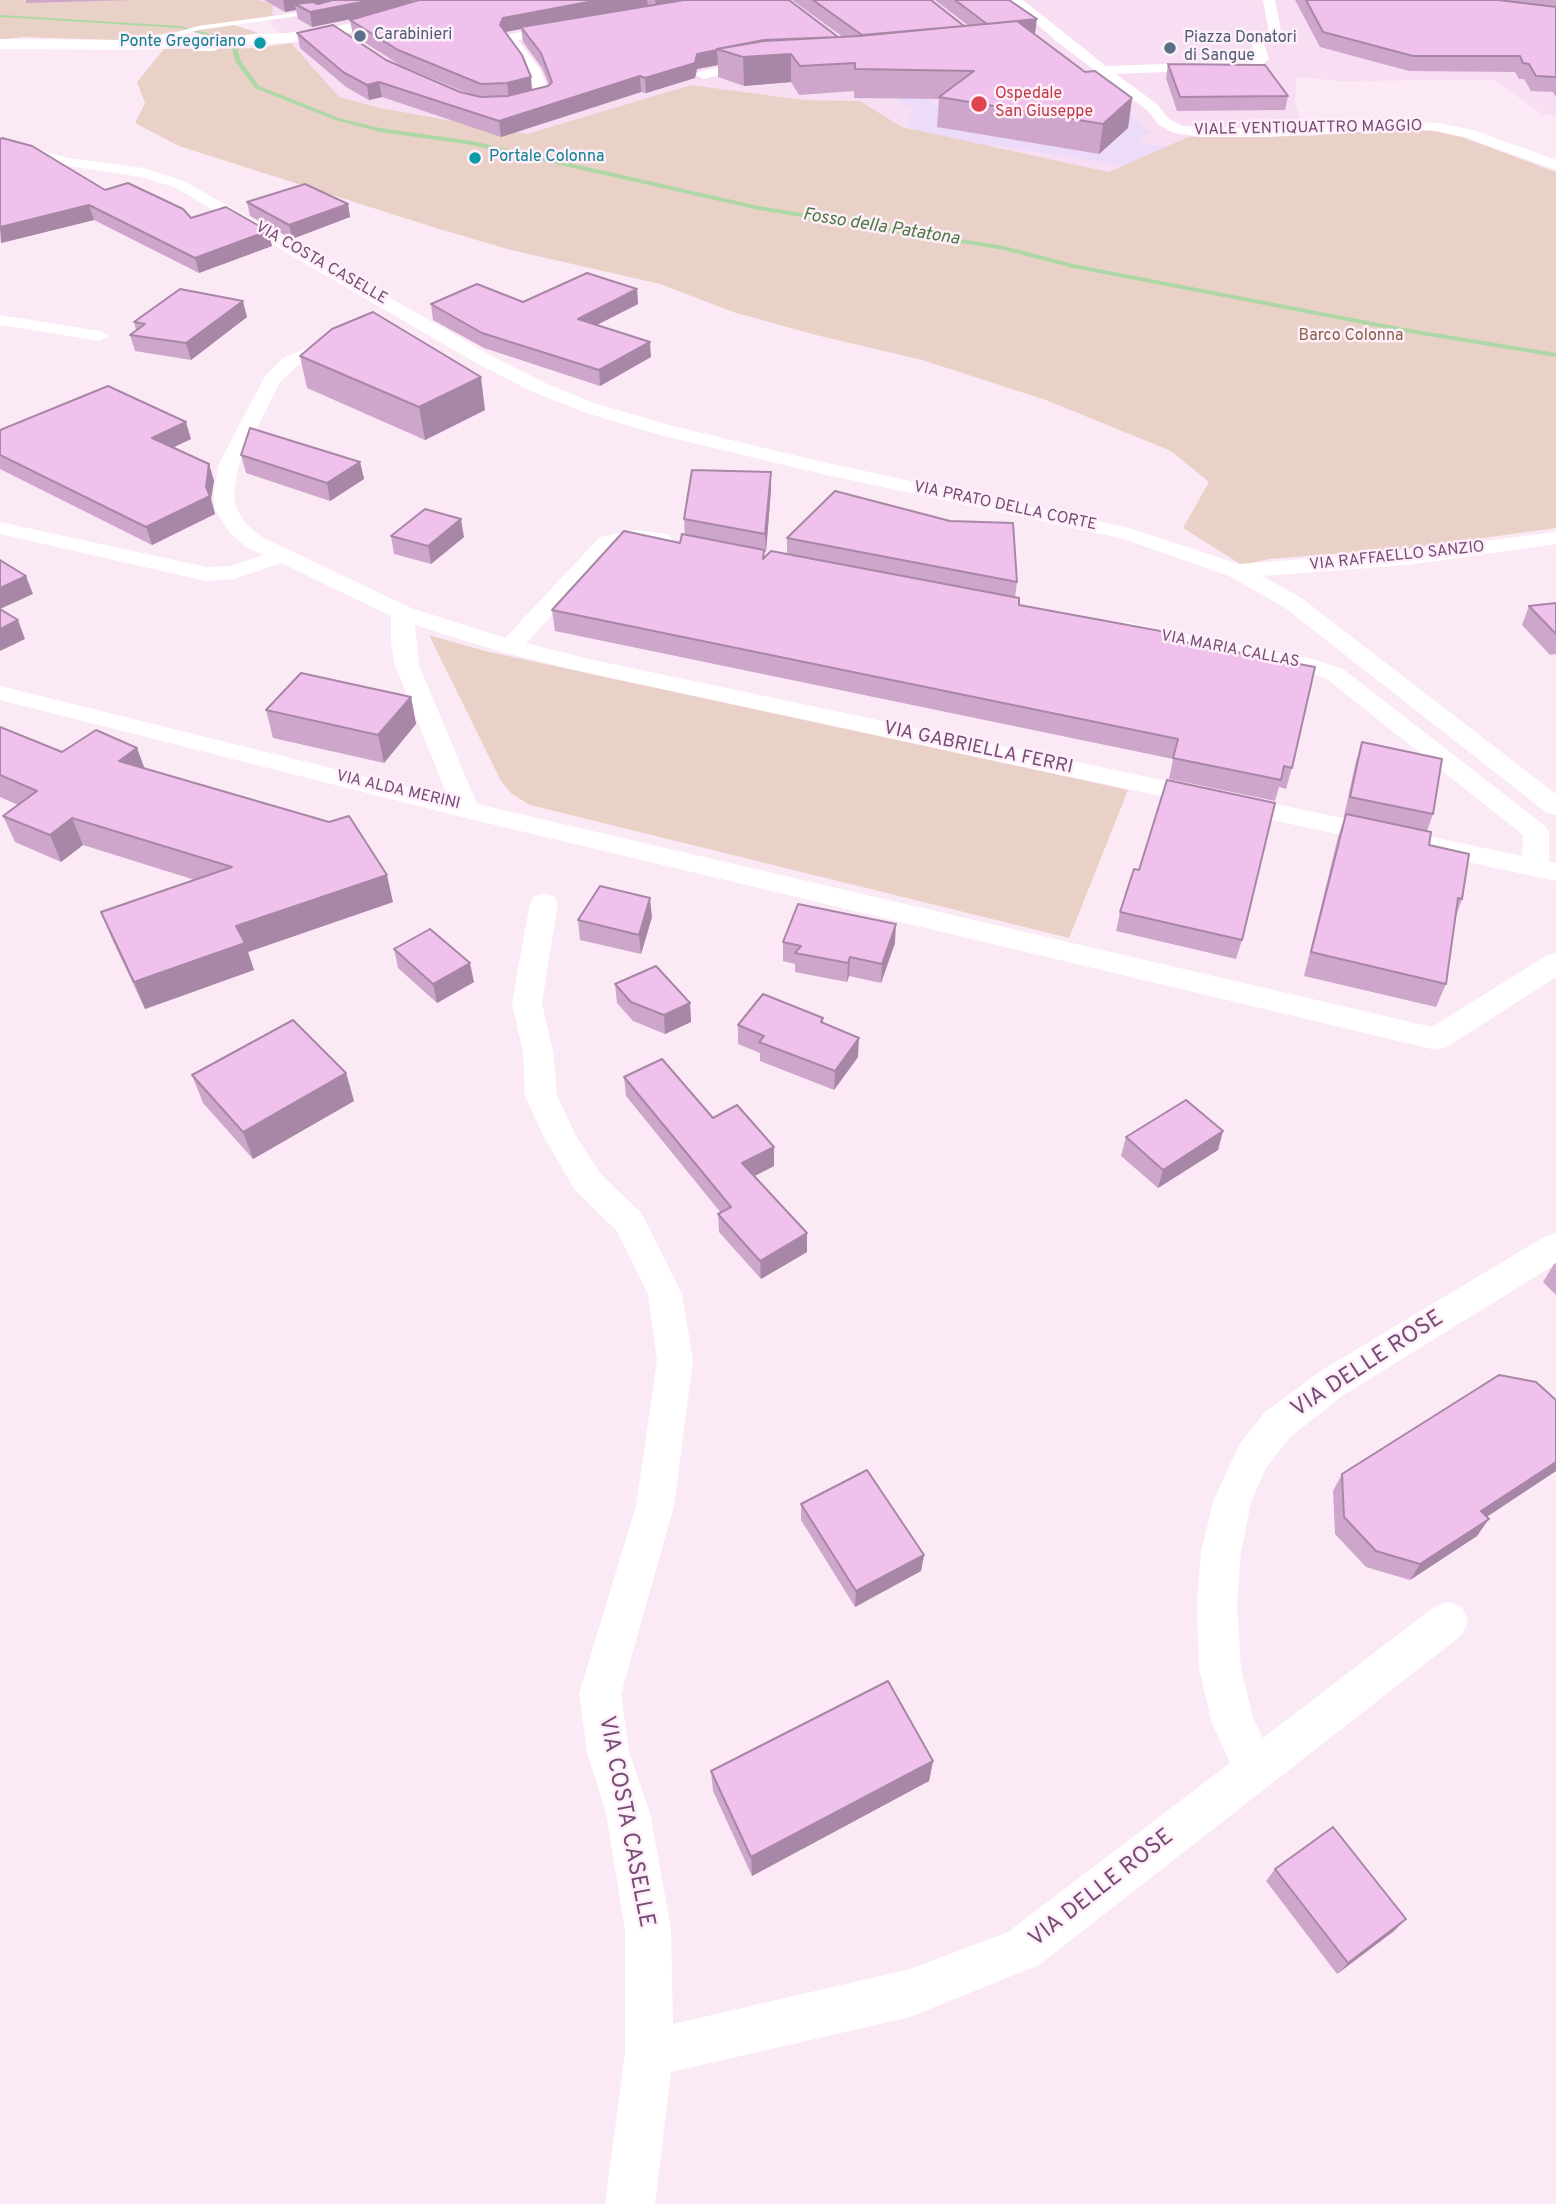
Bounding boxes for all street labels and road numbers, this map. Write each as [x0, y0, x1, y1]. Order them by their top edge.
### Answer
street label: VIALE VENTIQUATTRO MAGGIO [1193, 117, 1423, 141]
street label: VIA COSTA CASELLE [251, 218, 391, 310]
street label: VIA PRATO DELLA CORTE [912, 478, 1098, 536]
street label: VIA RAFFAELLO SANZIO [1308, 538, 1486, 576]
street label: VIA MARIA CALLAS [1159, 627, 1301, 673]
street label: VIA GABRIELLA FERRI [881, 718, 1075, 780]
street label: VIA ALDA MERINI [334, 767, 462, 815]
street label: VIA DELLE ROSE [1287, 1306, 1449, 1424]
street label: VIA COSTA CASELLE [591, 1714, 659, 1930]
street label: VIA DELLE ROSE [1024, 1824, 1180, 1954]

